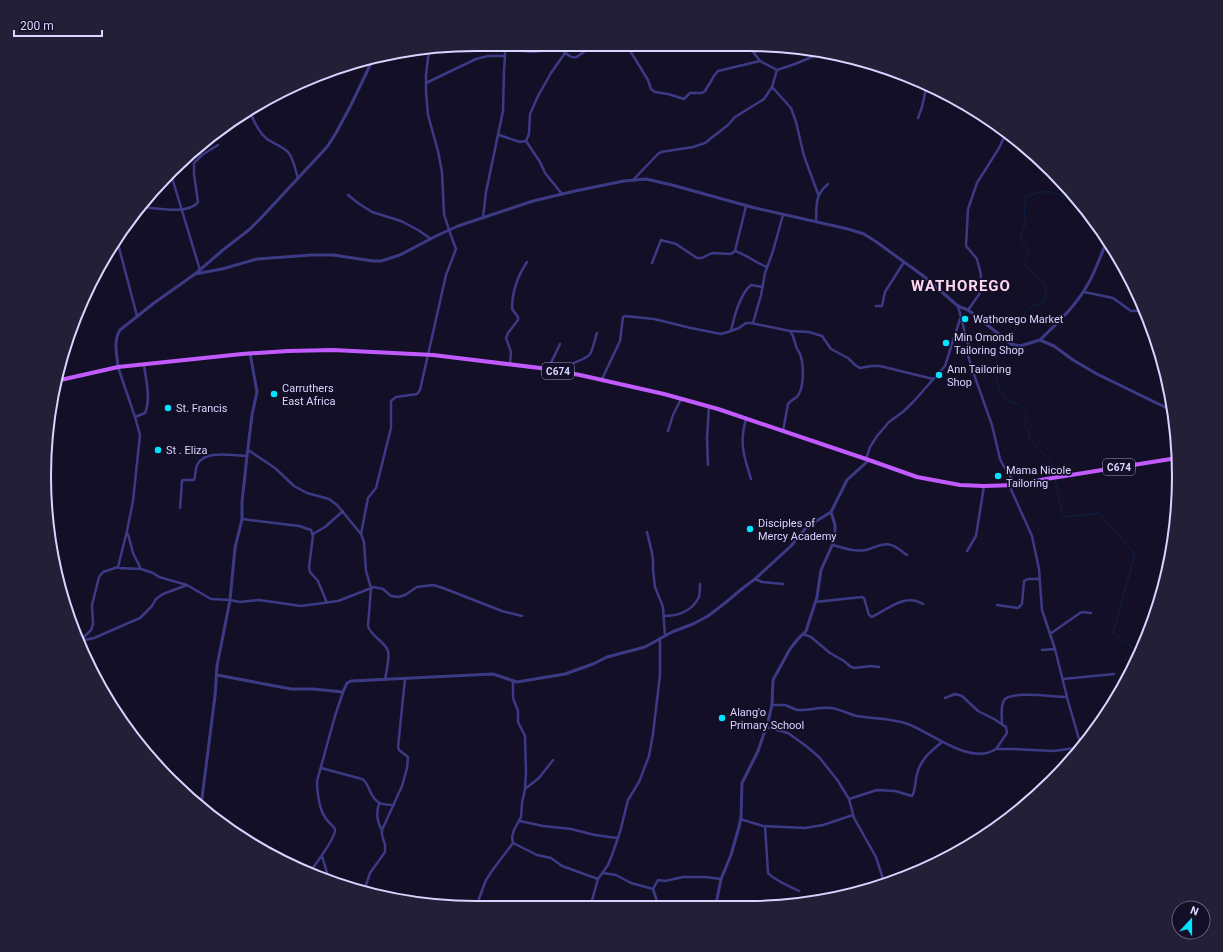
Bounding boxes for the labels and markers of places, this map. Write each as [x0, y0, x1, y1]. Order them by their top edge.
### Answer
place label: Wathorego Market [973, 313, 1064, 326]
marker: Wathorego Market [960, 314, 970, 324]
place label: Min Omondi Tailoring Shop [954, 331, 1024, 357]
marker: Min Omondi Tailoring Shop [941, 338, 951, 348]
place label: Ann Tailoring Shop [947, 363, 1011, 389]
marker: Ann Tailoring Shop [934, 370, 944, 380]
place label: Carruthers East Africa [282, 382, 335, 408]
marker: Carruthers East Africa [269, 389, 279, 399]
place label: St. Francis [176, 402, 228, 415]
marker: St. Francis [163, 403, 173, 413]
place label: St . Eliza [166, 444, 208, 457]
marker: St . Eliza [153, 445, 163, 455]
place label: Mama Nicole Tailoring [1006, 464, 1071, 490]
marker: Mama Nicole Tailoring [993, 471, 1003, 481]
place label: Disciples of Mercy Academy [758, 517, 837, 543]
marker: Disciples of Mercy Academy [745, 524, 755, 534]
place label: Alang'o Primary School [730, 706, 804, 732]
marker: Alang'o Primary School [717, 713, 727, 723]

